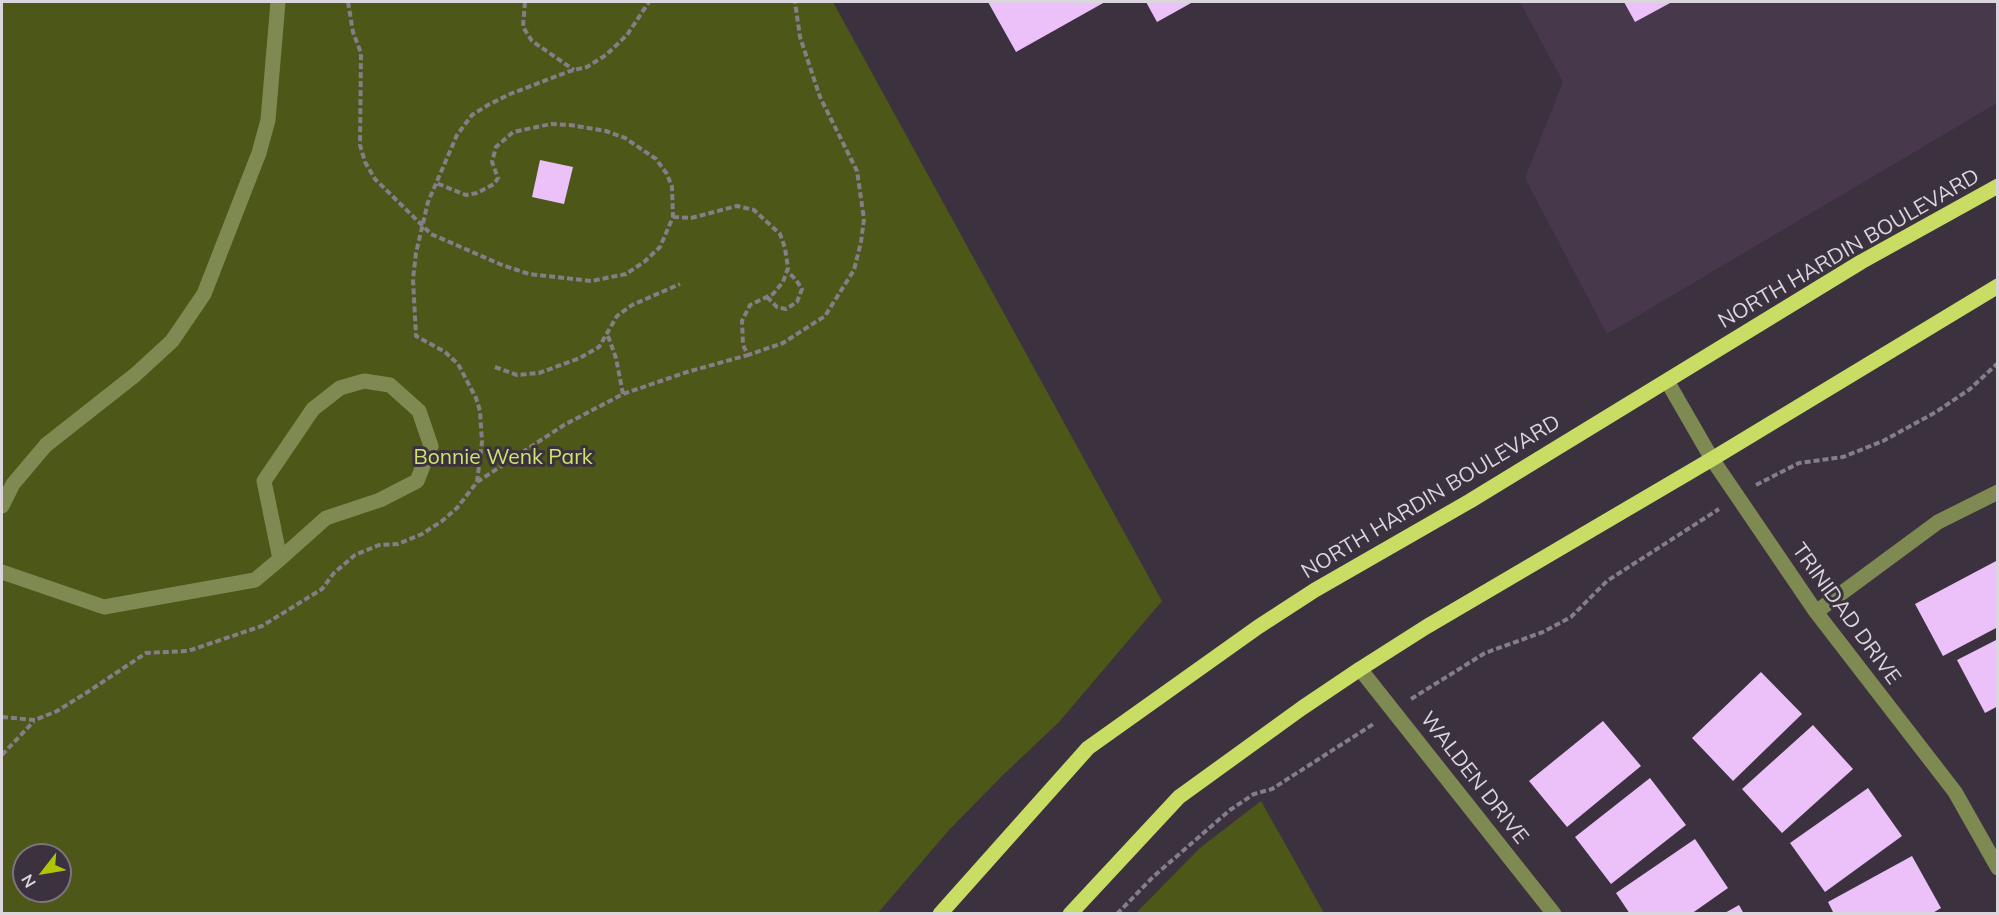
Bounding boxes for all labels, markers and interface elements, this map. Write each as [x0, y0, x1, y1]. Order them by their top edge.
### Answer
street label: NORTH HARDIN BOULEVARD [1714, 164, 1984, 334]
street label: NORTH HARDIN BOULEVARD [1297, 410, 1565, 584]
park label: Bonnie Wenk Park [413, 445, 593, 471]
street label: TRINIDAD DRIVE [1786, 538, 1906, 690]
street label: WALDEN DRIVE [1415, 707, 1533, 849]
north arrow [12, 843, 72, 903]
text: N [17, 871, 40, 892]

